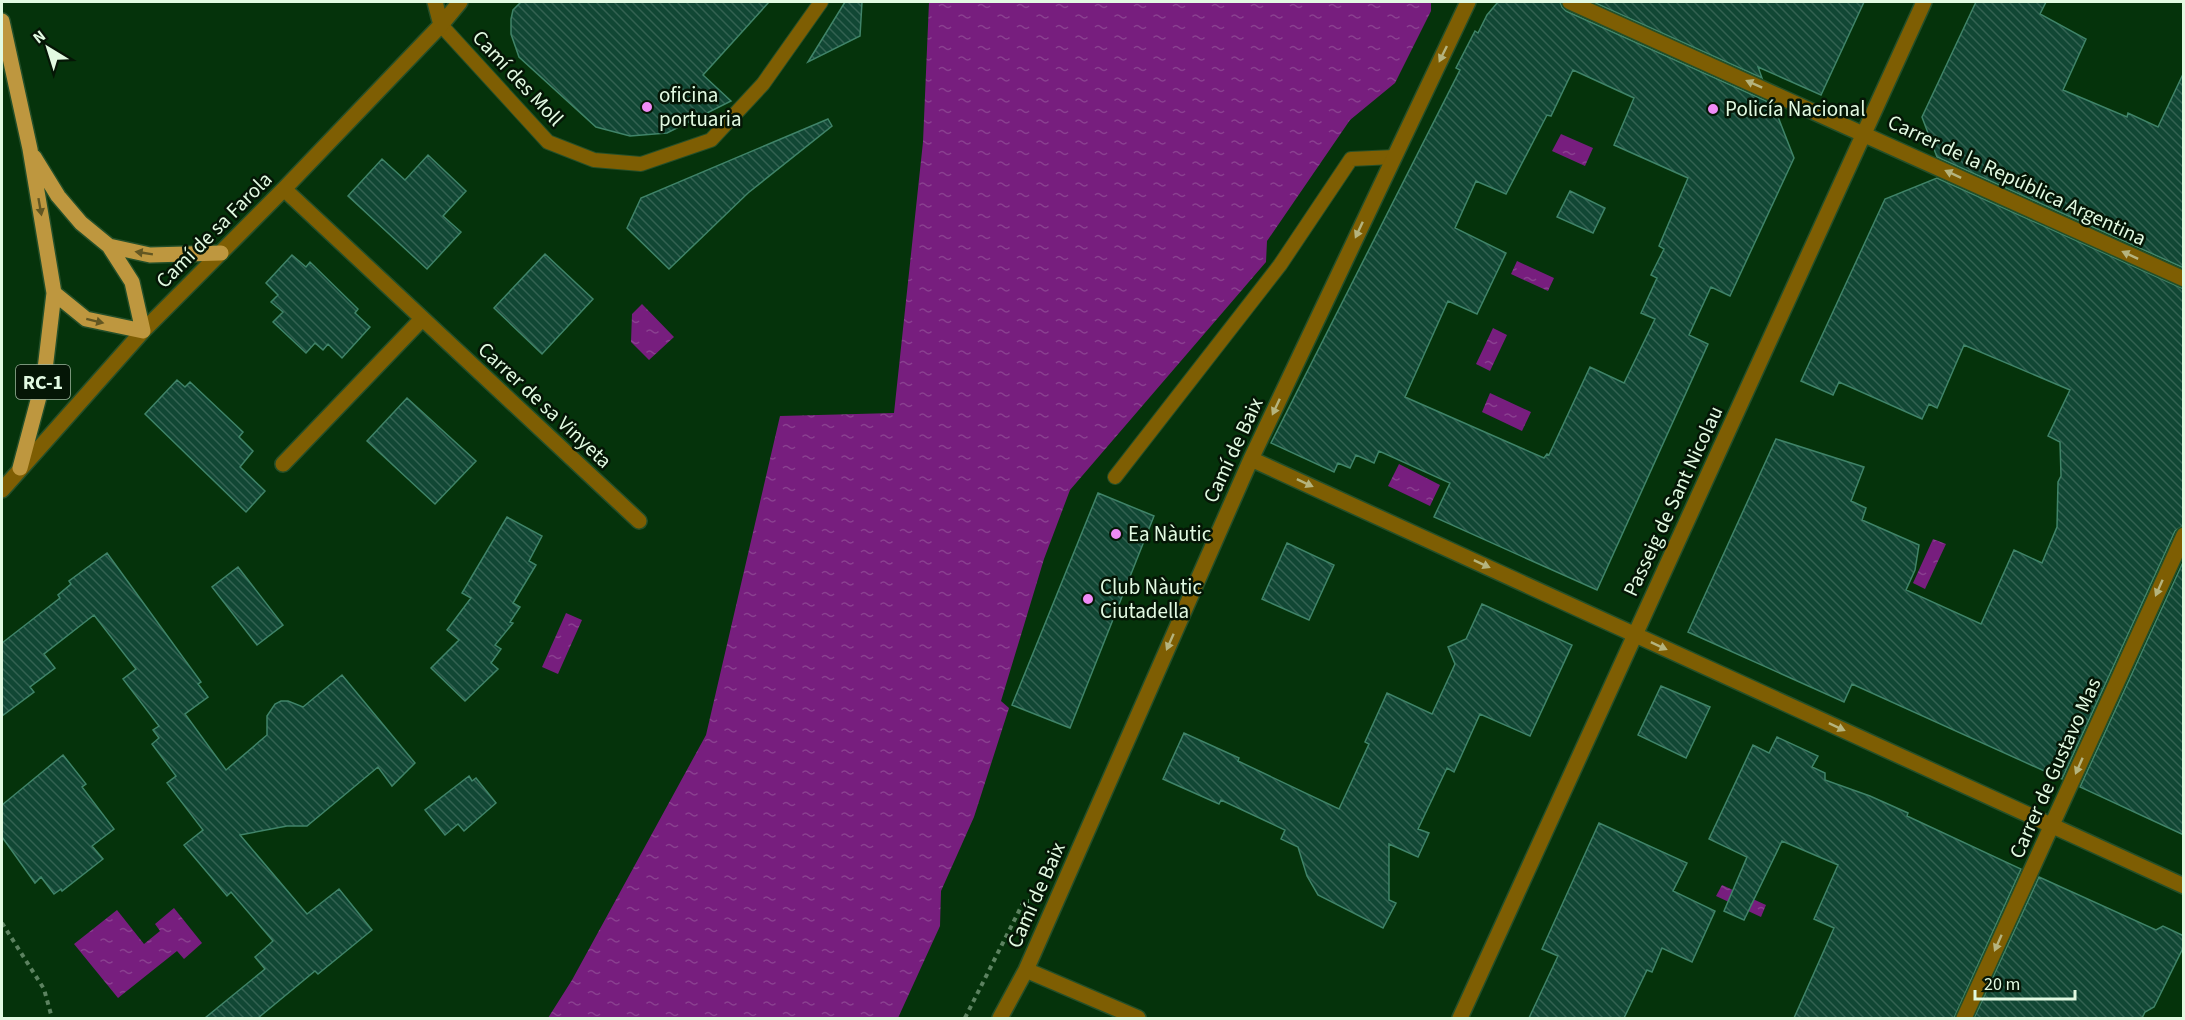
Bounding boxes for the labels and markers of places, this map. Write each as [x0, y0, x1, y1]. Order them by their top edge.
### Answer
place label: oficina portuaria [659, 80, 741, 134]
place label: Policía Nacional [1725, 94, 1866, 124]
marker: oficina portuaria [640, 100, 654, 114]
marker: Policía Nacional [1706, 102, 1720, 116]
place label: Ea Nàutic [1128, 519, 1212, 549]
marker: Ea Nàutic [1109, 527, 1123, 541]
place label: Club Nàutic Ciutadella [1100, 572, 1202, 626]
marker: Club Nàutic Ciutadella [1081, 592, 1095, 606]

